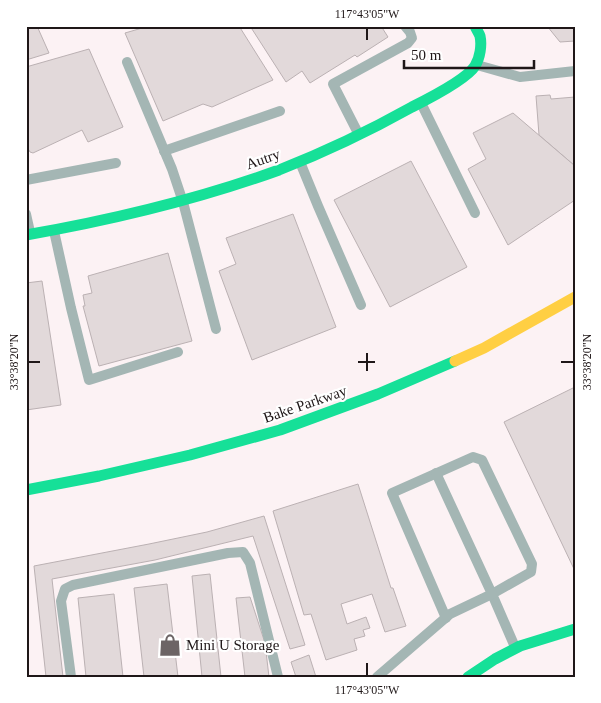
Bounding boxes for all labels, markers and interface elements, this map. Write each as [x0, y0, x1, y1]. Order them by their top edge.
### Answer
text: 117°43'05"W [335, 7, 400, 21]
scale bar [404, 38, 534, 70]
text: 50 m [411, 47, 442, 63]
street label: Autry [244, 146, 283, 172]
text: 33°38'20"N [7, 333, 21, 390]
text: 33°38'20"N [580, 333, 594, 390]
street label: Bake Parkway [261, 382, 349, 426]
shop icon: Mini U Storage [157, 632, 183, 658]
place label: Mini U Storage [186, 637, 280, 653]
text: 117°43'05"W [335, 683, 400, 697]

